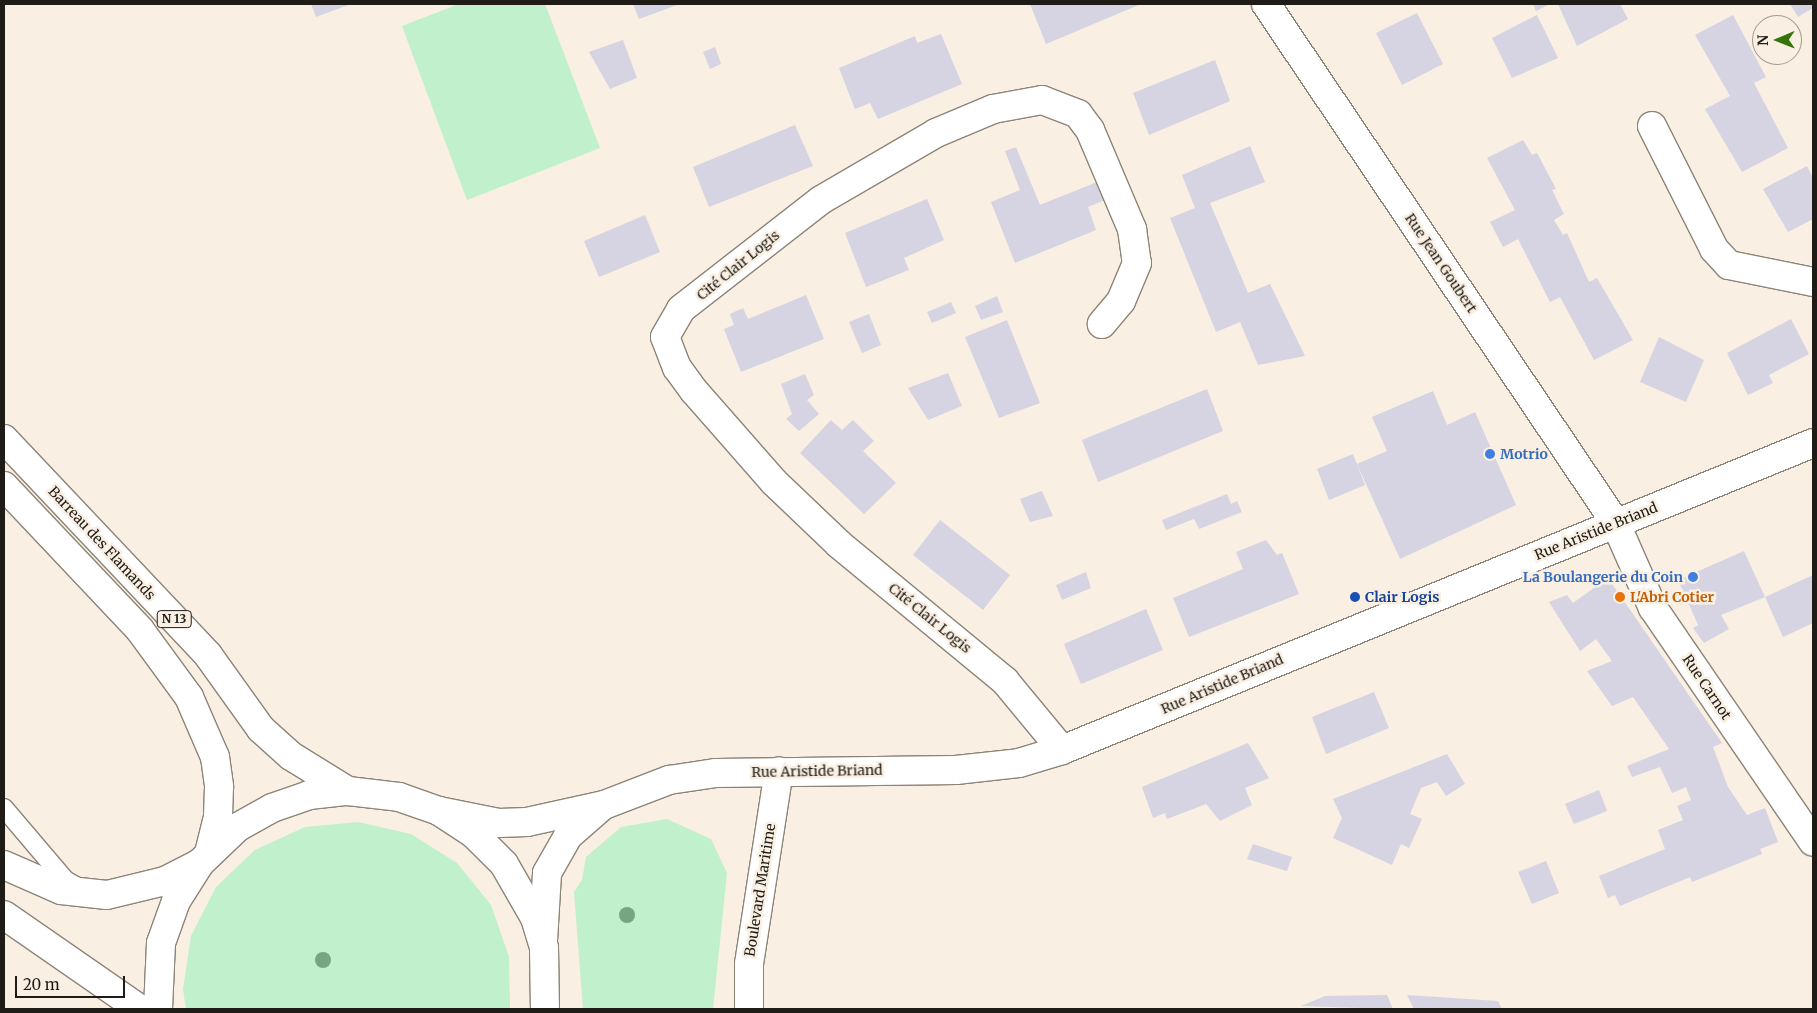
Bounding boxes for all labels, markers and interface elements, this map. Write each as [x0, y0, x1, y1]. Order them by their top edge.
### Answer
north arrow [1752, 15, 1802, 65]
text: N [1754, 35, 1772, 46]
street label: Rue Jean Goubert [1402, 210, 1480, 316]
street label: Cité Clair Logis [693, 227, 783, 303]
place label: Motrio [1500, 446, 1548, 462]
marker: Motrio [1484, 448, 1496, 460]
street label: Barreau des Flamands [45, 483, 159, 603]
street label: Rue Aristide Briand [1532, 499, 1660, 563]
place label: La Boulangerie du Coin [1523, 569, 1683, 585]
marker: La Boulangerie du Coin [1687, 571, 1699, 583]
street label: Cité Clair Logis [885, 580, 975, 656]
place label: Clair Logis [1365, 589, 1440, 605]
place label: L'Abri Cotier [1630, 589, 1714, 605]
marker: Clair Logis [1349, 591, 1361, 603]
marker: L'Abri Cotier [1614, 591, 1626, 603]
road number: N 13 [156, 610, 192, 628]
street label: Rue Aristide Briand [1158, 651, 1286, 717]
street label: Rue Carnot [1679, 651, 1735, 723]
street label: Rue Aristide Briand [751, 761, 883, 781]
street label: Boulevard Maritime [741, 822, 779, 958]
scale bar [18, 966, 128, 998]
text: 20 m [23, 975, 60, 994]

